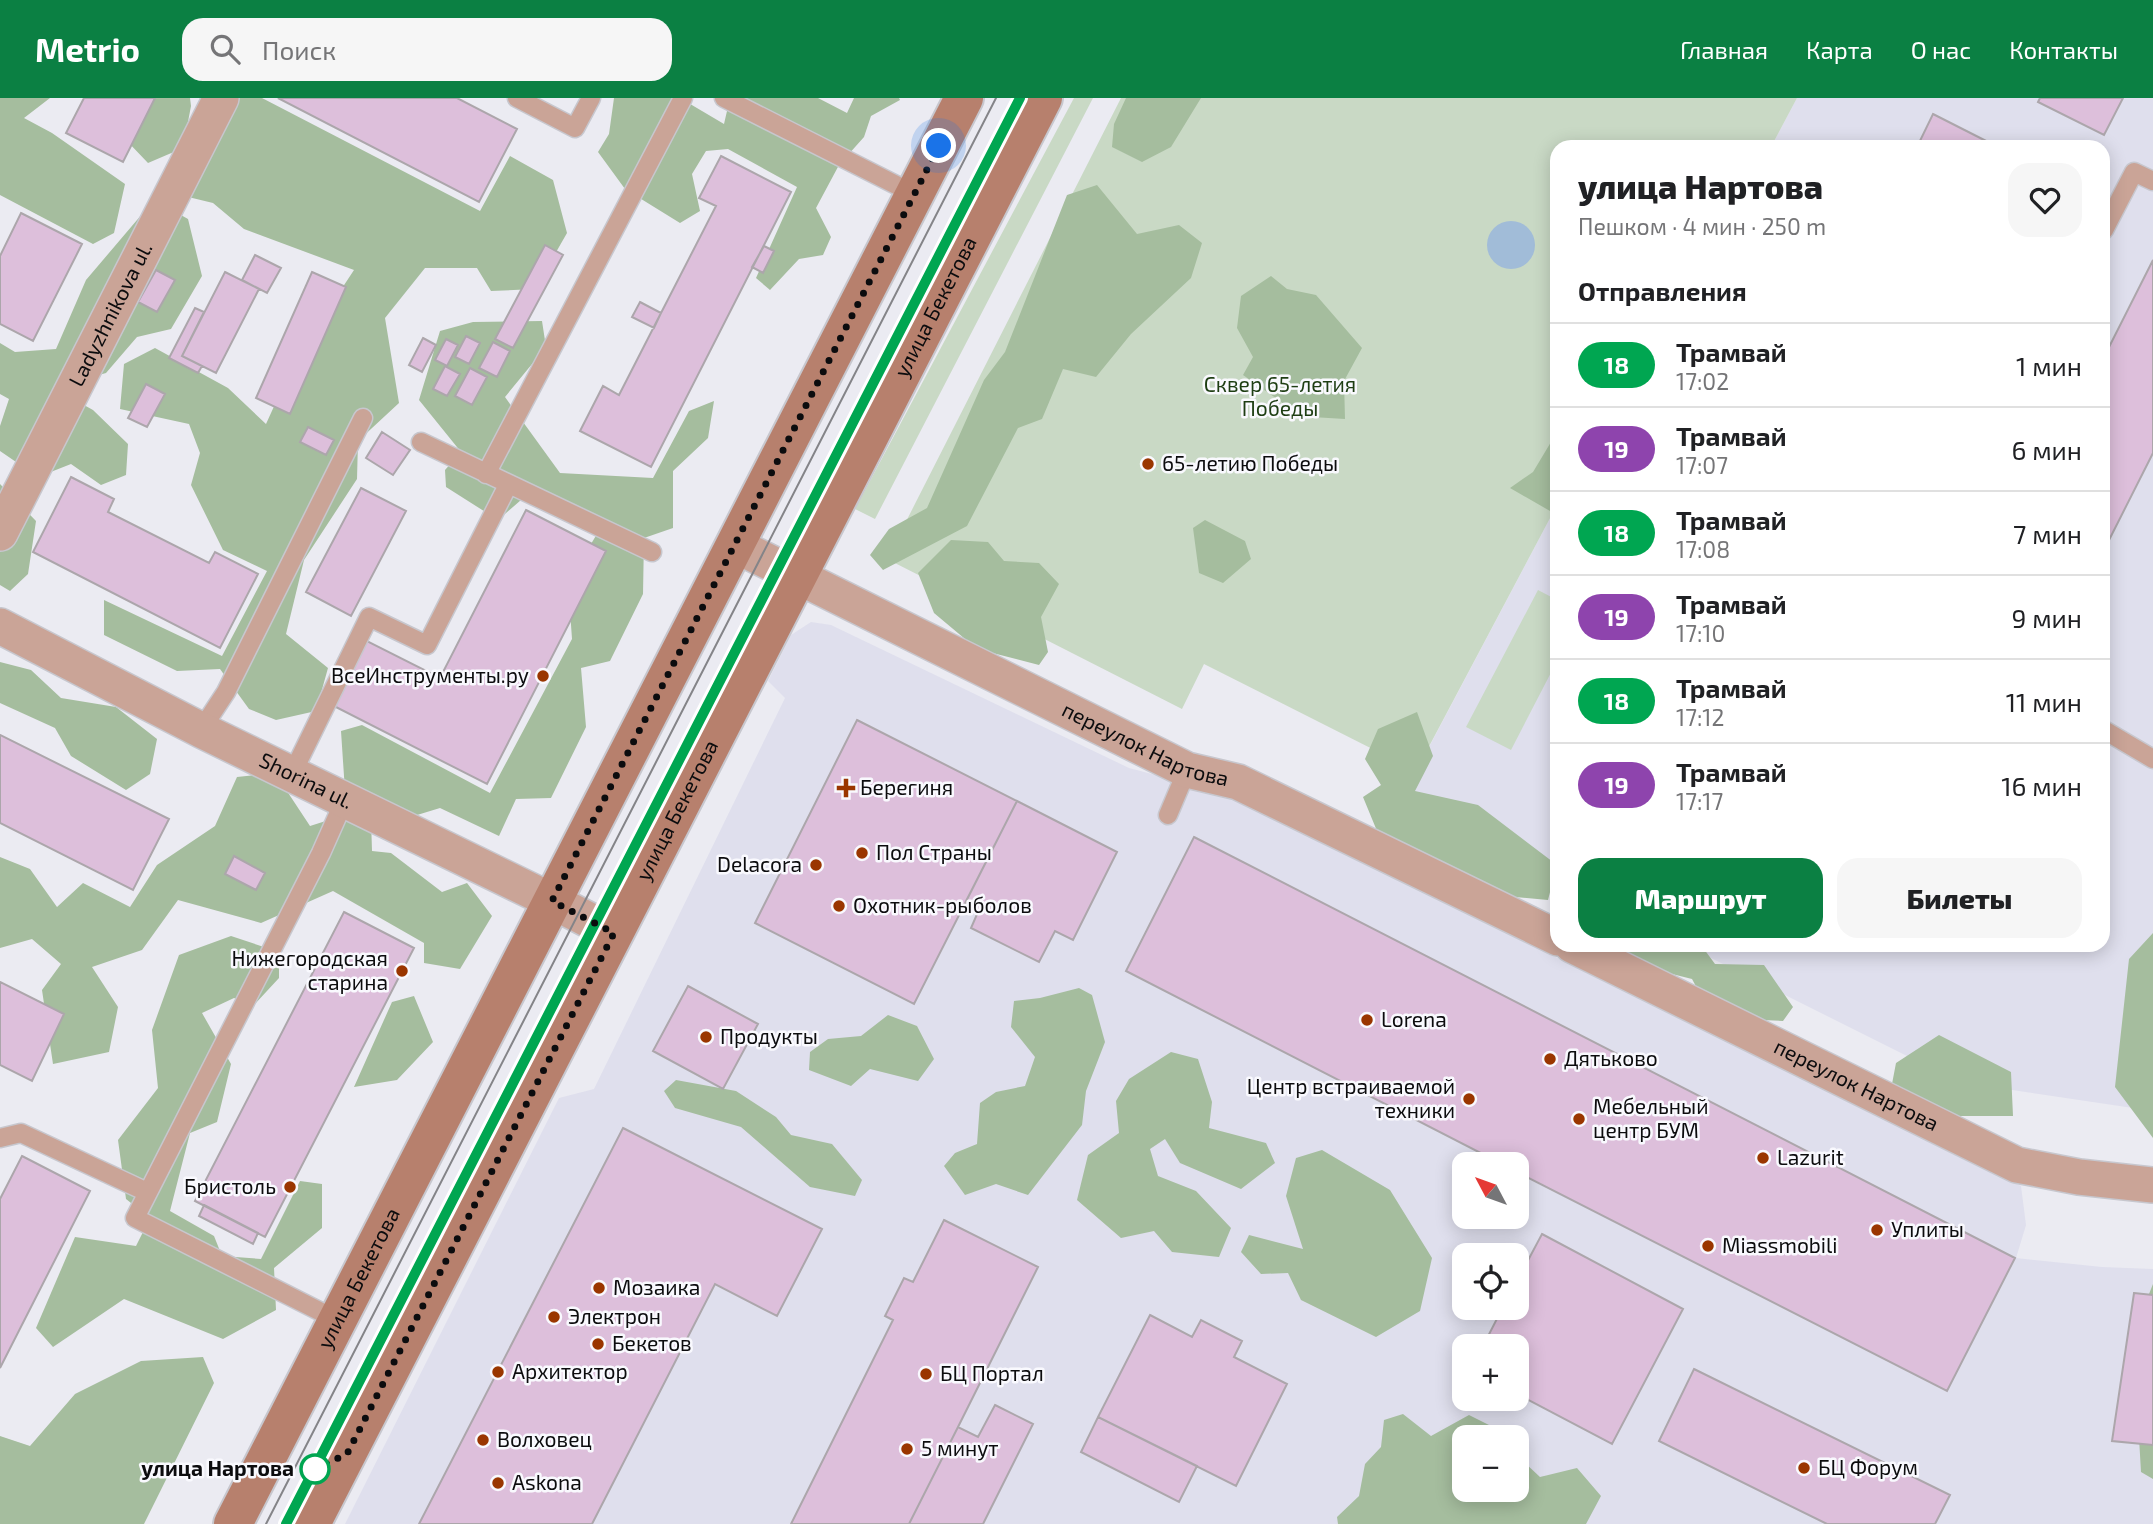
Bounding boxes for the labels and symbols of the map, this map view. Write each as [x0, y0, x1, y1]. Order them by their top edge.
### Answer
your location [921, 128, 956, 163]
street label: улица Бекетова [888, 232, 981, 381]
street label: Ladyzhnikova ul. [63, 238, 157, 390]
park label: Сквер 65-летия Победы [1204, 371, 1356, 420]
place label: 65-летию Победы [1162, 450, 1338, 475]
marker: 65-летию Победы [1140, 456, 1156, 472]
place label: ВсеИнструменты.ру [331, 662, 529, 688]
marker: ВсеИнструменты.ру [535, 668, 551, 684]
street label: переулок Нартова [1058, 696, 1231, 790]
street label: улица Бекетова [629, 735, 722, 885]
street label: Shorina ul. [256, 746, 357, 813]
place label: Берегиня [860, 774, 953, 799]
marker: Берегиня [838, 780, 854, 796]
place label: Пол Страны [876, 839, 992, 864]
marker: Пол Страны [854, 845, 870, 861]
place label: Delacora [717, 851, 802, 876]
marker: Delacora [808, 857, 824, 873]
place label: Охотник-рыболов [853, 892, 1032, 917]
marker: Охотник-рыболов [831, 898, 847, 914]
place label: Нижегородская старина [232, 945, 388, 994]
marker: Нижегородская старина [394, 963, 410, 979]
place label: Lorena [1381, 1006, 1447, 1031]
marker: Lorena [1359, 1012, 1375, 1028]
place label: Продукты [720, 1023, 818, 1049]
marker: Продукты [698, 1029, 714, 1045]
street label: переулок Нартова [1770, 1033, 1943, 1135]
place label: Дятьково [1564, 1045, 1658, 1070]
marker: Дятьково [1542, 1051, 1558, 1067]
place label: Центр встраиваемой техники [1247, 1073, 1455, 1122]
marker: Центр встраиваемой техники [1461, 1091, 1477, 1107]
place label: Мебельный центр БУМ [1593, 1093, 1708, 1142]
marker: Мебельный центр БУМ [1571, 1111, 1587, 1127]
place label: Lazurit [1777, 1144, 1844, 1169]
marker: Lazurit [1755, 1150, 1771, 1166]
north arrow [1452, 1152, 1530, 1228]
place label: Бристоль [184, 1173, 276, 1198]
marker: Бристоль [282, 1179, 298, 1195]
street label: улица Бекетова [311, 1203, 404, 1353]
place label: Уплиты [1891, 1216, 1964, 1241]
marker: Уплиты [1869, 1222, 1885, 1238]
place label: Miassmobili [1722, 1232, 1837, 1257]
marker: Miassmobili [1700, 1238, 1716, 1254]
place label: Мозаика [613, 1274, 700, 1299]
marker: Мозаика [591, 1280, 607, 1296]
place label: Электрон [568, 1303, 661, 1328]
marker: Электрон [546, 1309, 562, 1325]
place label: Бекетов [612, 1330, 692, 1355]
marker: Бекетов [590, 1336, 606, 1352]
place label: Архитектор [512, 1358, 628, 1383]
place label: БЦ Портал [940, 1360, 1044, 1385]
marker: Архитектор [490, 1364, 506, 1380]
marker: БЦ Портал [918, 1366, 934, 1382]
place label: Волховец [497, 1426, 592, 1451]
marker: Волховец [475, 1432, 491, 1448]
place label: 5 минут [921, 1435, 999, 1461]
marker: 5 минут [899, 1441, 915, 1457]
marker: улица Нартова [300, 1454, 330, 1484]
place label: БЦ Форум [1818, 1454, 1918, 1480]
place label: улица Нартова [141, 1455, 294, 1480]
marker: БЦ Форум [1796, 1460, 1812, 1476]
place label: Askona [512, 1469, 582, 1494]
marker: Askona [490, 1475, 506, 1491]

